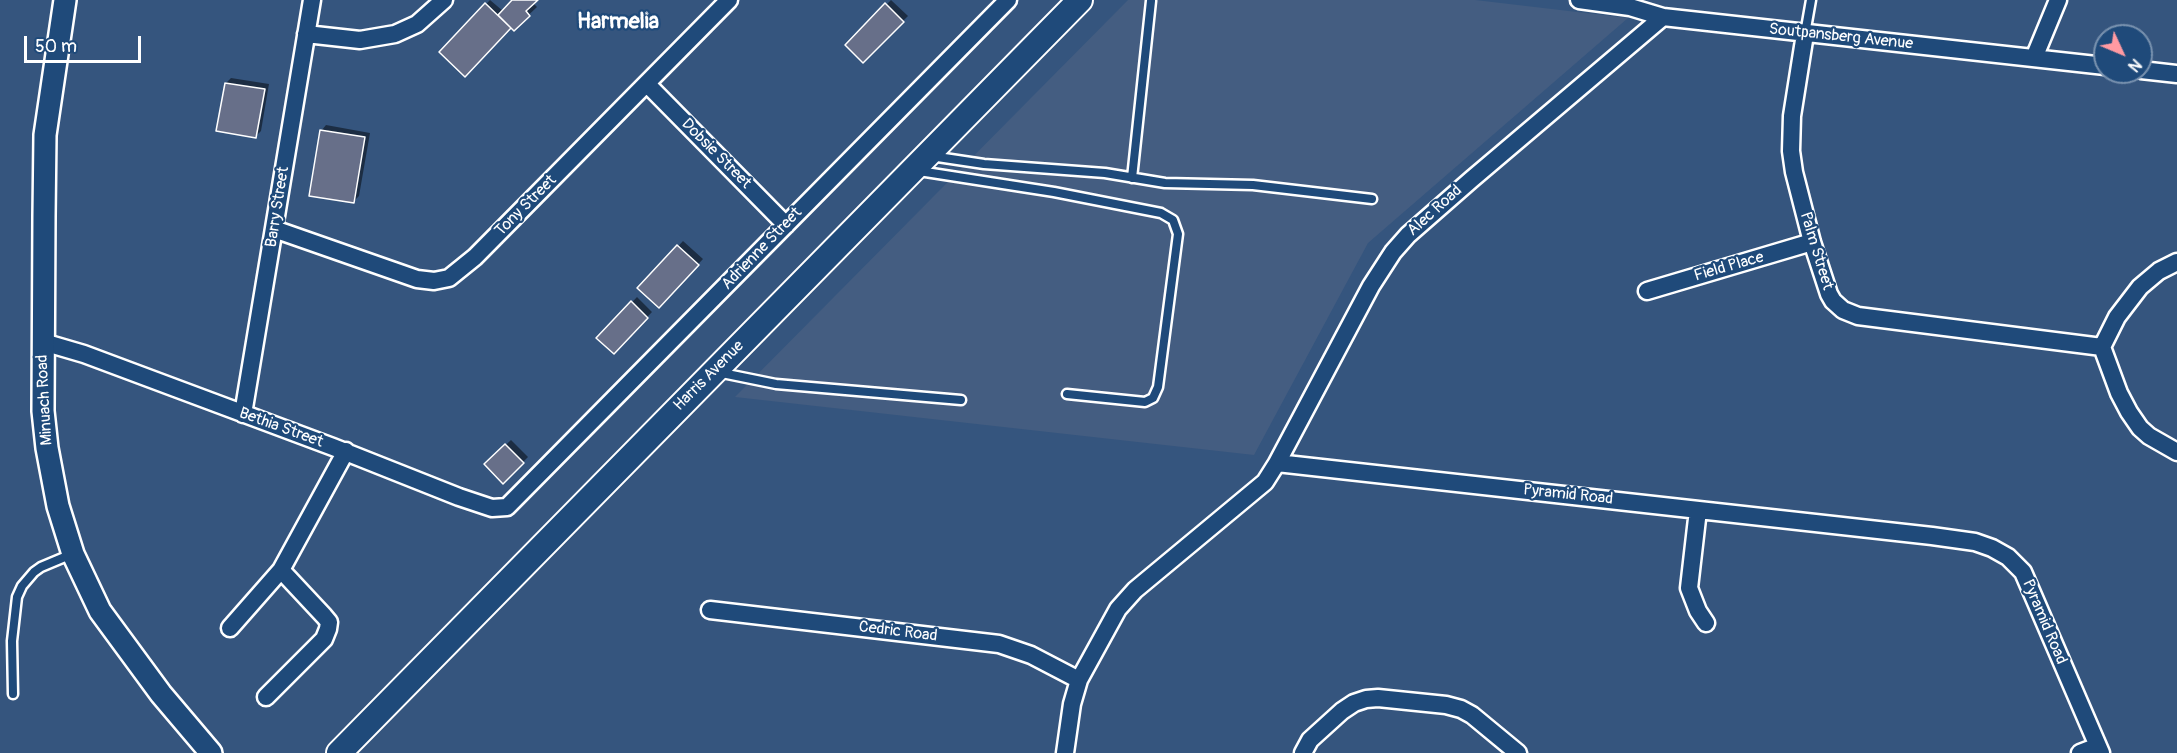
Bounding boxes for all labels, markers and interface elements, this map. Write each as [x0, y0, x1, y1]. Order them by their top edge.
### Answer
district label: Harmelia [577, 9, 659, 35]
street label: Soutpansberg Avenue [1768, 20, 1914, 54]
scale bar [27, 24, 144, 62]
north arrow [2093, 24, 2153, 84]
text: 50 m [35, 35, 77, 58]
text: N [2124, 54, 2145, 76]
street label: Dobsie Street [677, 115, 755, 193]
street label: Barry Street [262, 165, 294, 249]
street label: Tony Street [491, 171, 561, 241]
street label: Alec Road [1404, 182, 1466, 240]
street label: Adrienne Street [718, 204, 806, 294]
street label: Palm Street [1795, 210, 1837, 292]
street label: Field Place [1692, 248, 1766, 286]
street label: Harris Avenue [670, 337, 748, 415]
street label: Minuach Road [33, 354, 57, 446]
street label: Bethia Street [236, 404, 326, 452]
street label: Pyramid Road [1522, 481, 1614, 509]
street label: Pyramid Road [2018, 577, 2070, 667]
street label: Cedric Road [858, 618, 938, 646]

